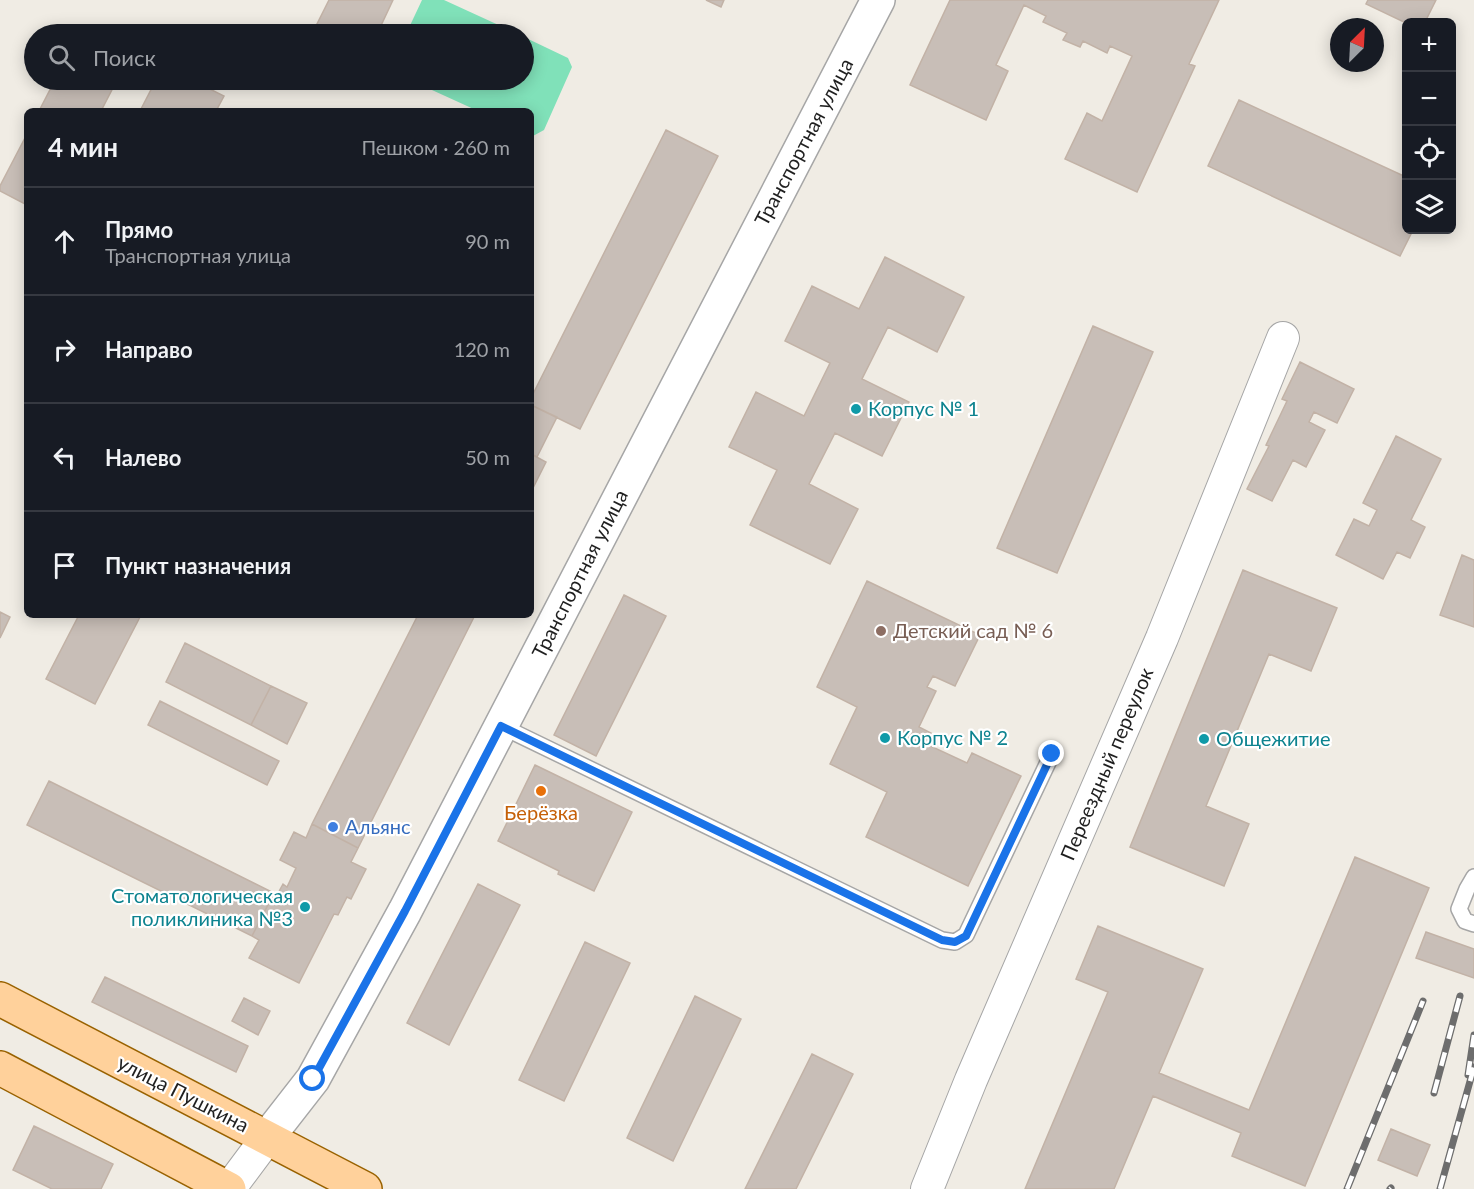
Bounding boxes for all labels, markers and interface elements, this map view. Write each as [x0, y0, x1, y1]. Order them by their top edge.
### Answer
north arrow [1330, 18, 1384, 72]
map controls [1402, 18, 1456, 234]
button: + [1402, 18, 1456, 72]
search box [24, 24, 534, 90]
icon: search [45, 41, 78, 74]
text: Поиск [93, 44, 156, 71]
street label: Транспортная улица [749, 54, 857, 229]
button: − [1402, 72, 1456, 126]
button: locate [1402, 126, 1456, 180]
text: 4 мин [48, 131, 118, 163]
text: Пешком · 260 m [361, 135, 510, 159]
button: layers [1402, 180, 1456, 234]
text: Прямо [105, 216, 173, 243]
icon: ahead [48, 225, 81, 258]
text: 90 m [465, 229, 510, 253]
text: Транспортная улица [105, 243, 291, 267]
icon: right [48, 333, 81, 366]
text: Направо [105, 336, 193, 363]
text: 120 m [454, 337, 510, 361]
place label: Корпус № 1 [868, 396, 979, 420]
marker: Корпус № 1 [849, 402, 863, 416]
icon: left [48, 441, 81, 474]
text: Налево [105, 444, 181, 471]
text: 50 m [465, 445, 510, 469]
street label: Транспортная улица [526, 485, 632, 662]
icon: arrive [48, 549, 81, 582]
text: Пункт назначения [105, 552, 291, 579]
place label: Детский сад № 6 [893, 618, 1053, 642]
marker: Детский сад № 6 [874, 624, 888, 638]
street label: Переездный переулок [1055, 663, 1158, 864]
place label: Корпус № 2 [897, 725, 1008, 749]
place label: Общежитие [1216, 726, 1331, 750]
marker: Корпус № 2 [878, 731, 892, 745]
marker: Общежитие [1197, 732, 1211, 746]
route end [1038, 740, 1064, 766]
marker: Берёзка [534, 784, 548, 798]
place label: Берёзка [504, 800, 578, 824]
place label: Альянс [345, 814, 411, 838]
marker: Альянс [326, 820, 340, 834]
place label: Стоматологическая поликлиника №3 [111, 883, 293, 930]
marker: Стоматологическая поликлиника №3 [298, 900, 312, 914]
street label: улица Пушкина [114, 1050, 253, 1137]
route start [299, 1065, 325, 1091]

